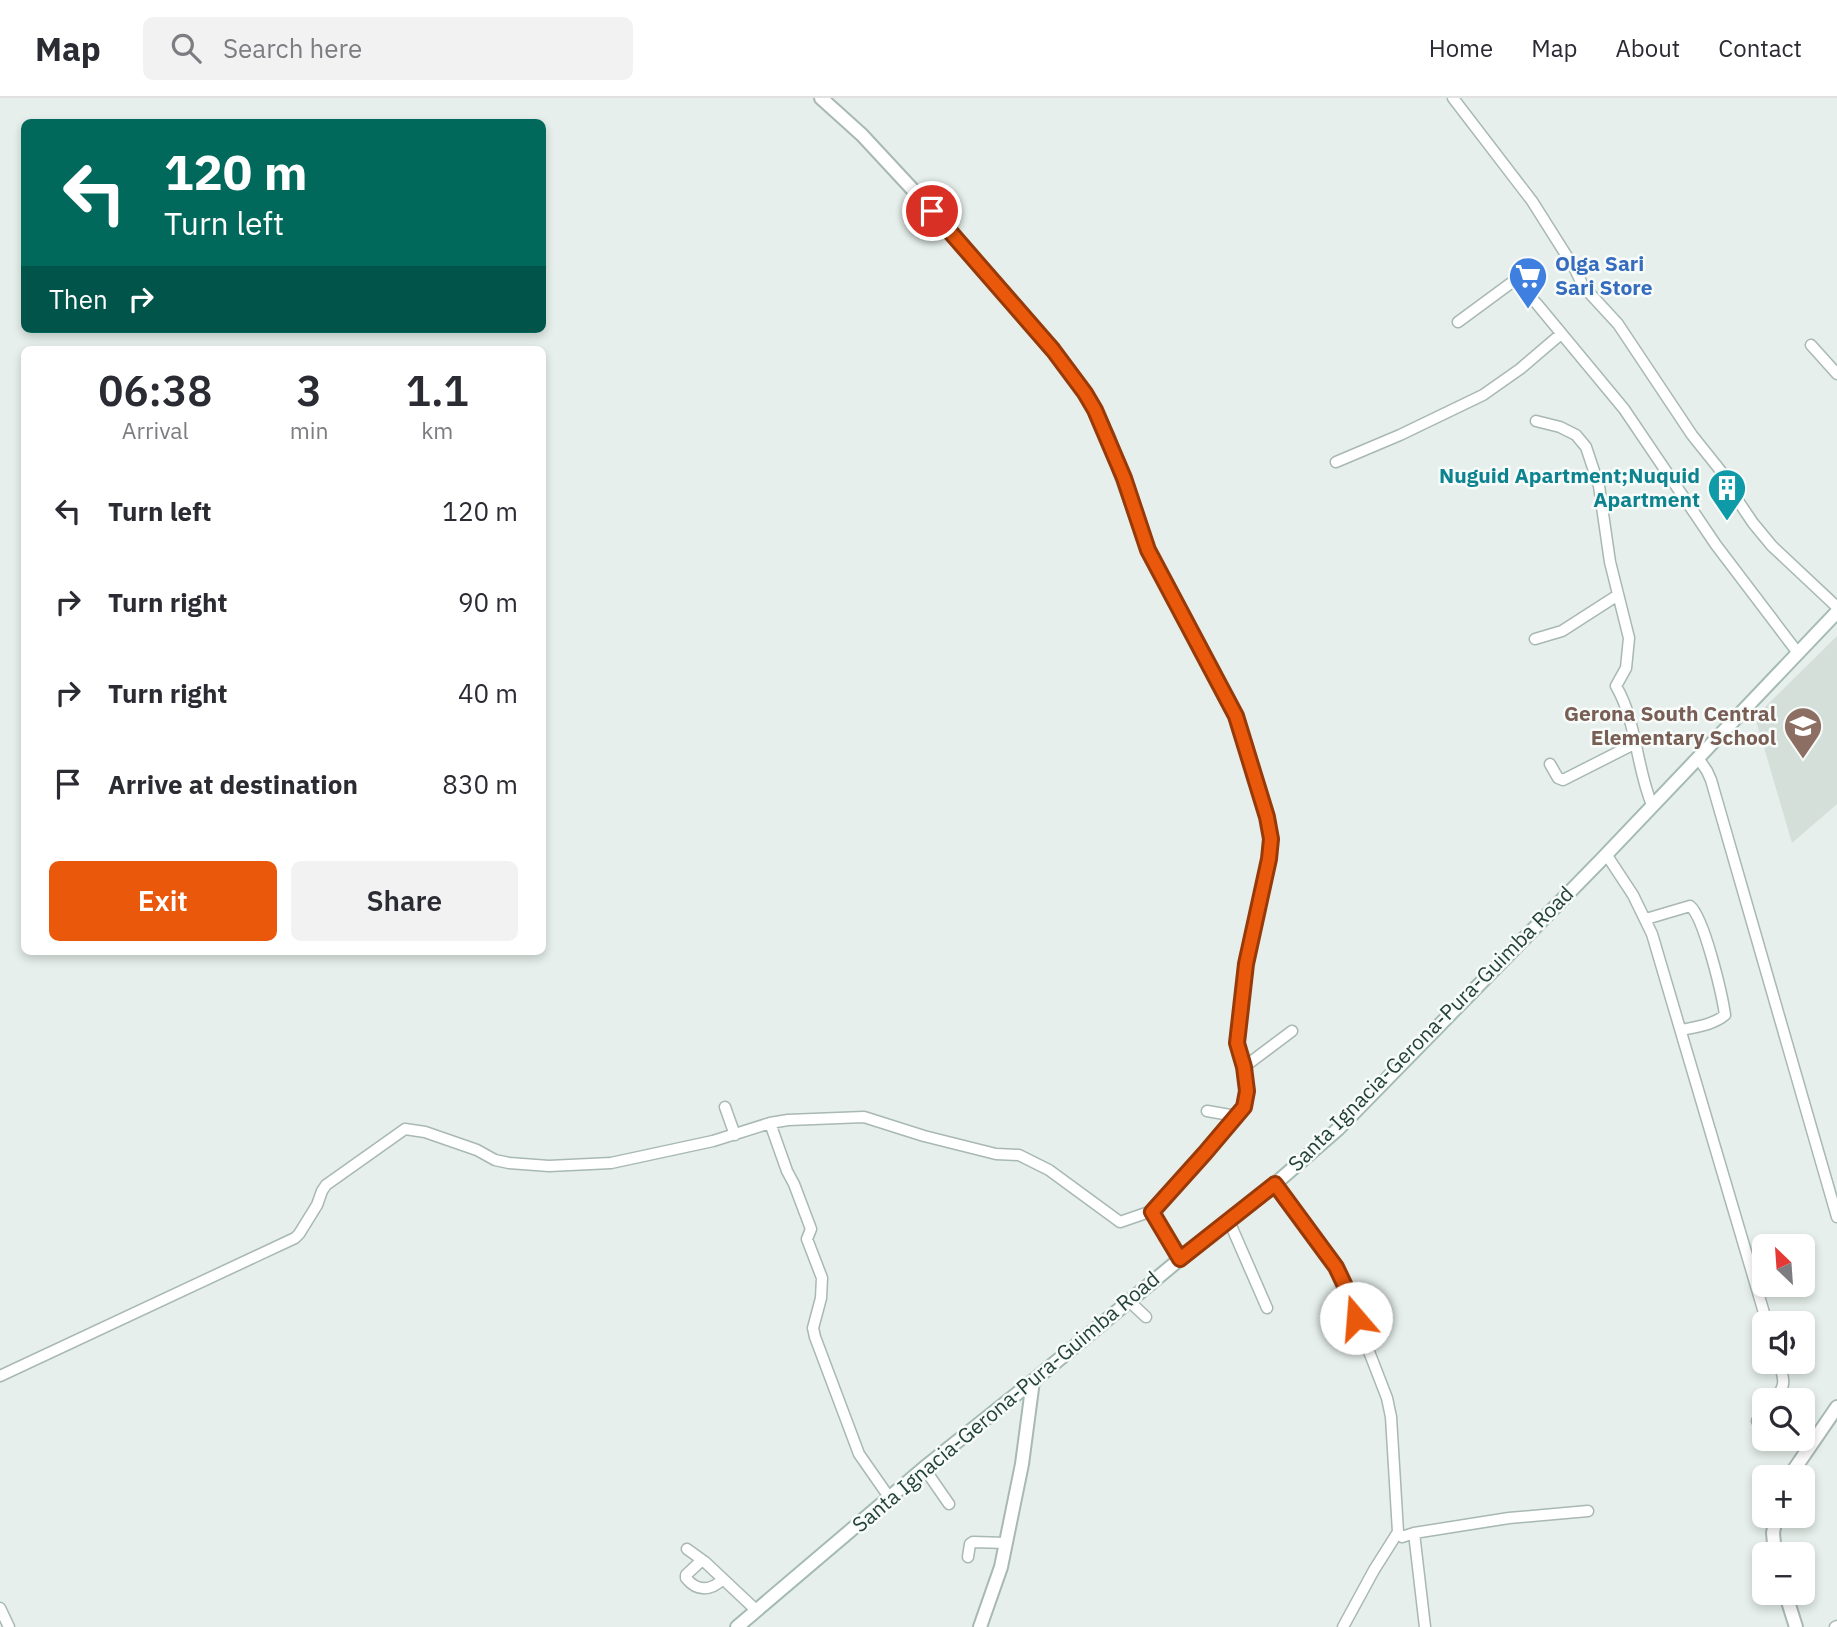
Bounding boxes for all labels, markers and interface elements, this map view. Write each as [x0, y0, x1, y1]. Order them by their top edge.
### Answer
search box [143, 17, 633, 80]
text: Map [35, 27, 101, 70]
icon: search [167, 29, 205, 67]
text: Search here [223, 31, 362, 65]
text: Home [1429, 32, 1493, 64]
text: Map [1531, 32, 1577, 64]
text: About [1615, 32, 1680, 64]
text: Contact [1718, 32, 1802, 64]
text: 120 m [164, 140, 308, 203]
icon: left [49, 147, 140, 238]
pin [902, 181, 962, 241]
icon: arrive [913, 192, 951, 230]
text: Turn left [164, 202, 284, 244]
place label: Olga Sari Sari Store [1555, 249, 1653, 301]
supermarket icon: Olga Sari Sari Store [1507, 255, 1549, 310]
icon: right [122, 280, 160, 318]
text: Then [49, 282, 108, 316]
text: 06:38 [98, 363, 212, 418]
text: 3 [296, 363, 322, 418]
text: 1.1 [406, 363, 469, 418]
text: Arrival [122, 415, 189, 445]
text: min [290, 415, 329, 445]
text: km [421, 415, 453, 445]
place label: Nuguid Apartment;Nuquid Apartment [1439, 461, 1700, 513]
building icon: Nuguid Apartment;Nuquid Apartment [1706, 467, 1748, 522]
icon: left [49, 492, 87, 530]
text: Turn left [108, 494, 211, 528]
text: 120 m [442, 494, 518, 528]
icon: right [49, 583, 87, 621]
text: Turn right [108, 585, 227, 619]
text: 90 m [458, 585, 518, 619]
icon: right [49, 674, 87, 712]
text: Turn right [108, 676, 227, 710]
text: 40 m [458, 676, 518, 710]
place label: Gerona South Central Elementary School [1564, 699, 1776, 751]
school or university icon: Gerona South Central Elementary School [1782, 705, 1824, 760]
icon: arrive [49, 765, 87, 803]
text: Arrive at destination [108, 767, 358, 801]
text: 830 m [442, 767, 518, 801]
button: Exit [49, 861, 277, 941]
button: Share [291, 861, 518, 941]
street label: Santa Ignacia-Gerona-Pura-Guimba Road [1281, 879, 1579, 1177]
north arrow [1752, 1234, 1815, 1297]
map controls [1752, 1234, 1815, 1605]
street label: Santa Ignacia-Gerona-Pura-Guimba Road [846, 1264, 1165, 1538]
position arrow [1319, 1281, 1393, 1355]
button: sound [1752, 1311, 1815, 1374]
button: search [1752, 1388, 1815, 1451]
button: + [1752, 1465, 1815, 1528]
button: − [1752, 1542, 1815, 1605]

